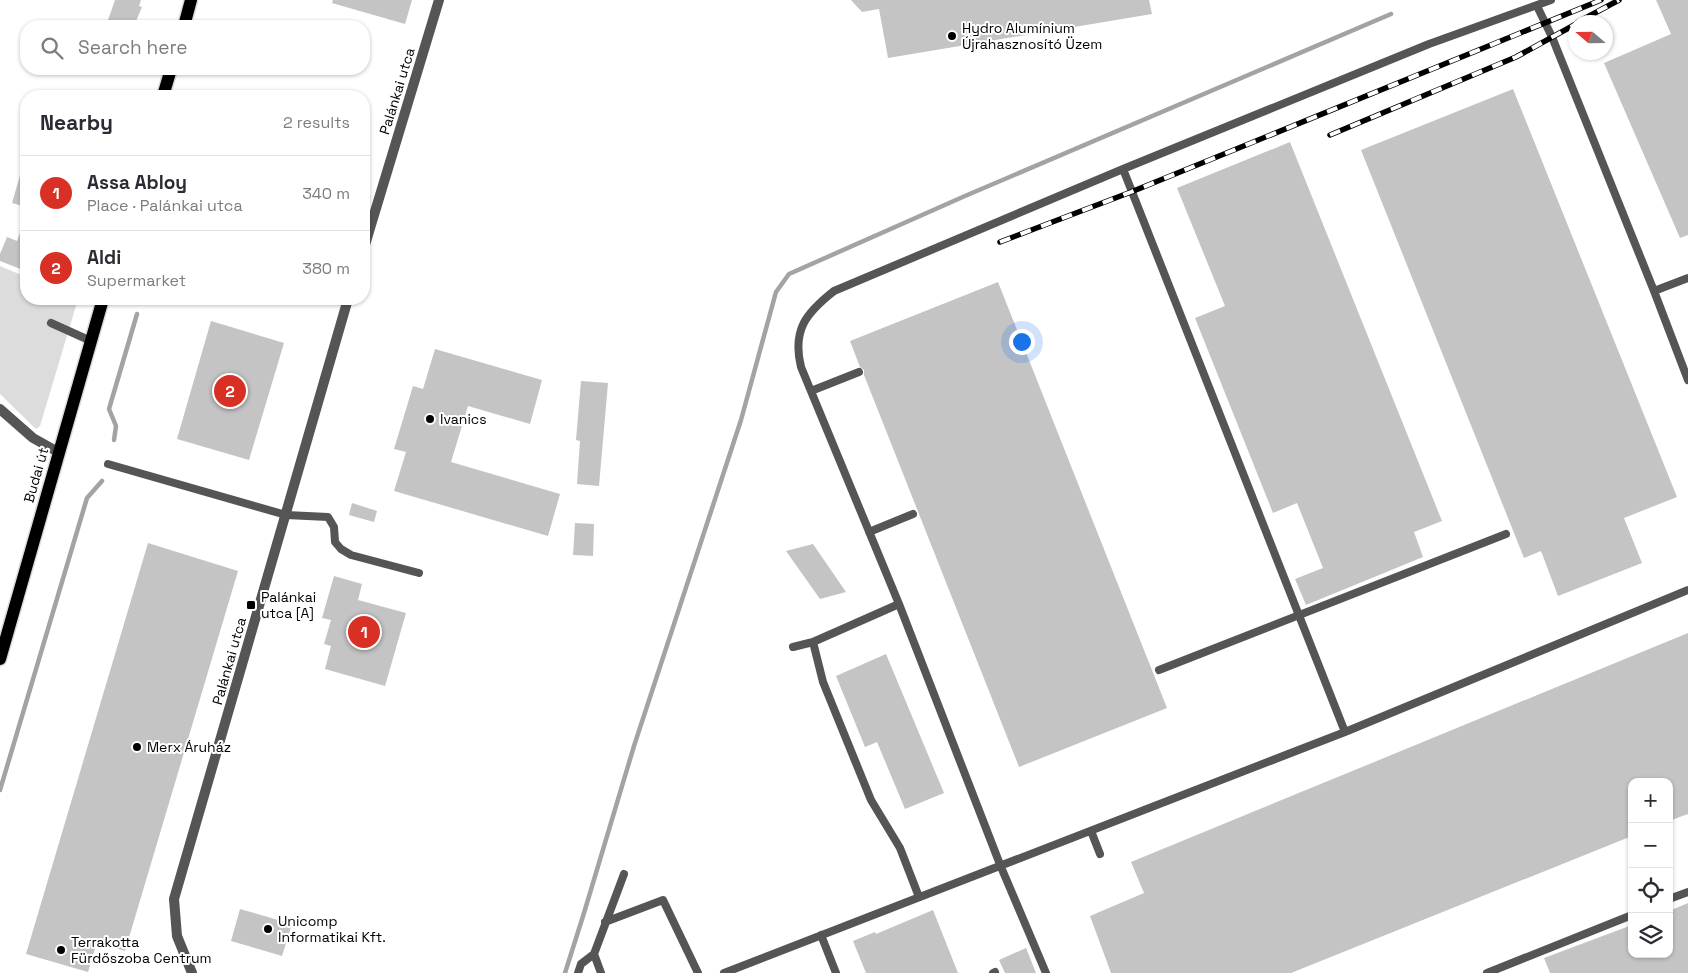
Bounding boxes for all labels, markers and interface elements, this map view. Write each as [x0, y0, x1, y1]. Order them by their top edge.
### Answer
north arrow [1568, 15, 1613, 60]
place label: Hydro Alumínium Újrahasznosító Üzem [962, 19, 1102, 53]
search box [20, 20, 370, 75]
marker: Hydro Alumínium Újrahasznosító Üzem [946, 30, 958, 42]
icon: search [38, 34, 66, 62]
text: Search here [78, 35, 188, 60]
street label: Palánkai utca [375, 45, 419, 137]
text: Nearby [40, 109, 113, 136]
text: 2 results [283, 112, 350, 133]
text: Assa Abloy [87, 170, 187, 195]
text: 1 [52, 183, 60, 204]
text: 340 m [302, 183, 350, 204]
text: Place · Palánkai utca [87, 195, 243, 216]
text: Aldi [87, 245, 121, 270]
text: 2 [51, 258, 61, 279]
text: 380 m [302, 258, 350, 279]
text: Supermarket [87, 270, 186, 291]
your location [1009, 329, 1035, 355]
pin: 2 [214, 372, 246, 410]
place label: Ivanics [440, 410, 487, 428]
marker: Ivanics [424, 413, 436, 425]
street label: Budai út [20, 445, 52, 505]
place label: Palánkai utca [A] [261, 588, 316, 622]
marker: Palánkai utca [A] [245, 599, 257, 611]
pin: 1 [348, 613, 380, 651]
street label: Palánkai utca [208, 615, 250, 707]
place label: Merx Áruház [147, 738, 231, 756]
marker: Merx Áruház [131, 741, 143, 753]
map controls [1628, 778, 1673, 958]
button: + [1628, 778, 1673, 823]
button: − [1628, 823, 1673, 868]
button: locate [1628, 868, 1673, 913]
place label: Unicomp Informatikai Kft. [278, 912, 386, 946]
button: layers [1628, 913, 1673, 958]
marker: Unicomp Informatikai Kft. [262, 923, 274, 935]
place label: Terrakotta Fürdőszoba Centrum [71, 933, 212, 967]
marker: Terrakotta Fürdőszoba Centrum [55, 944, 67, 956]

